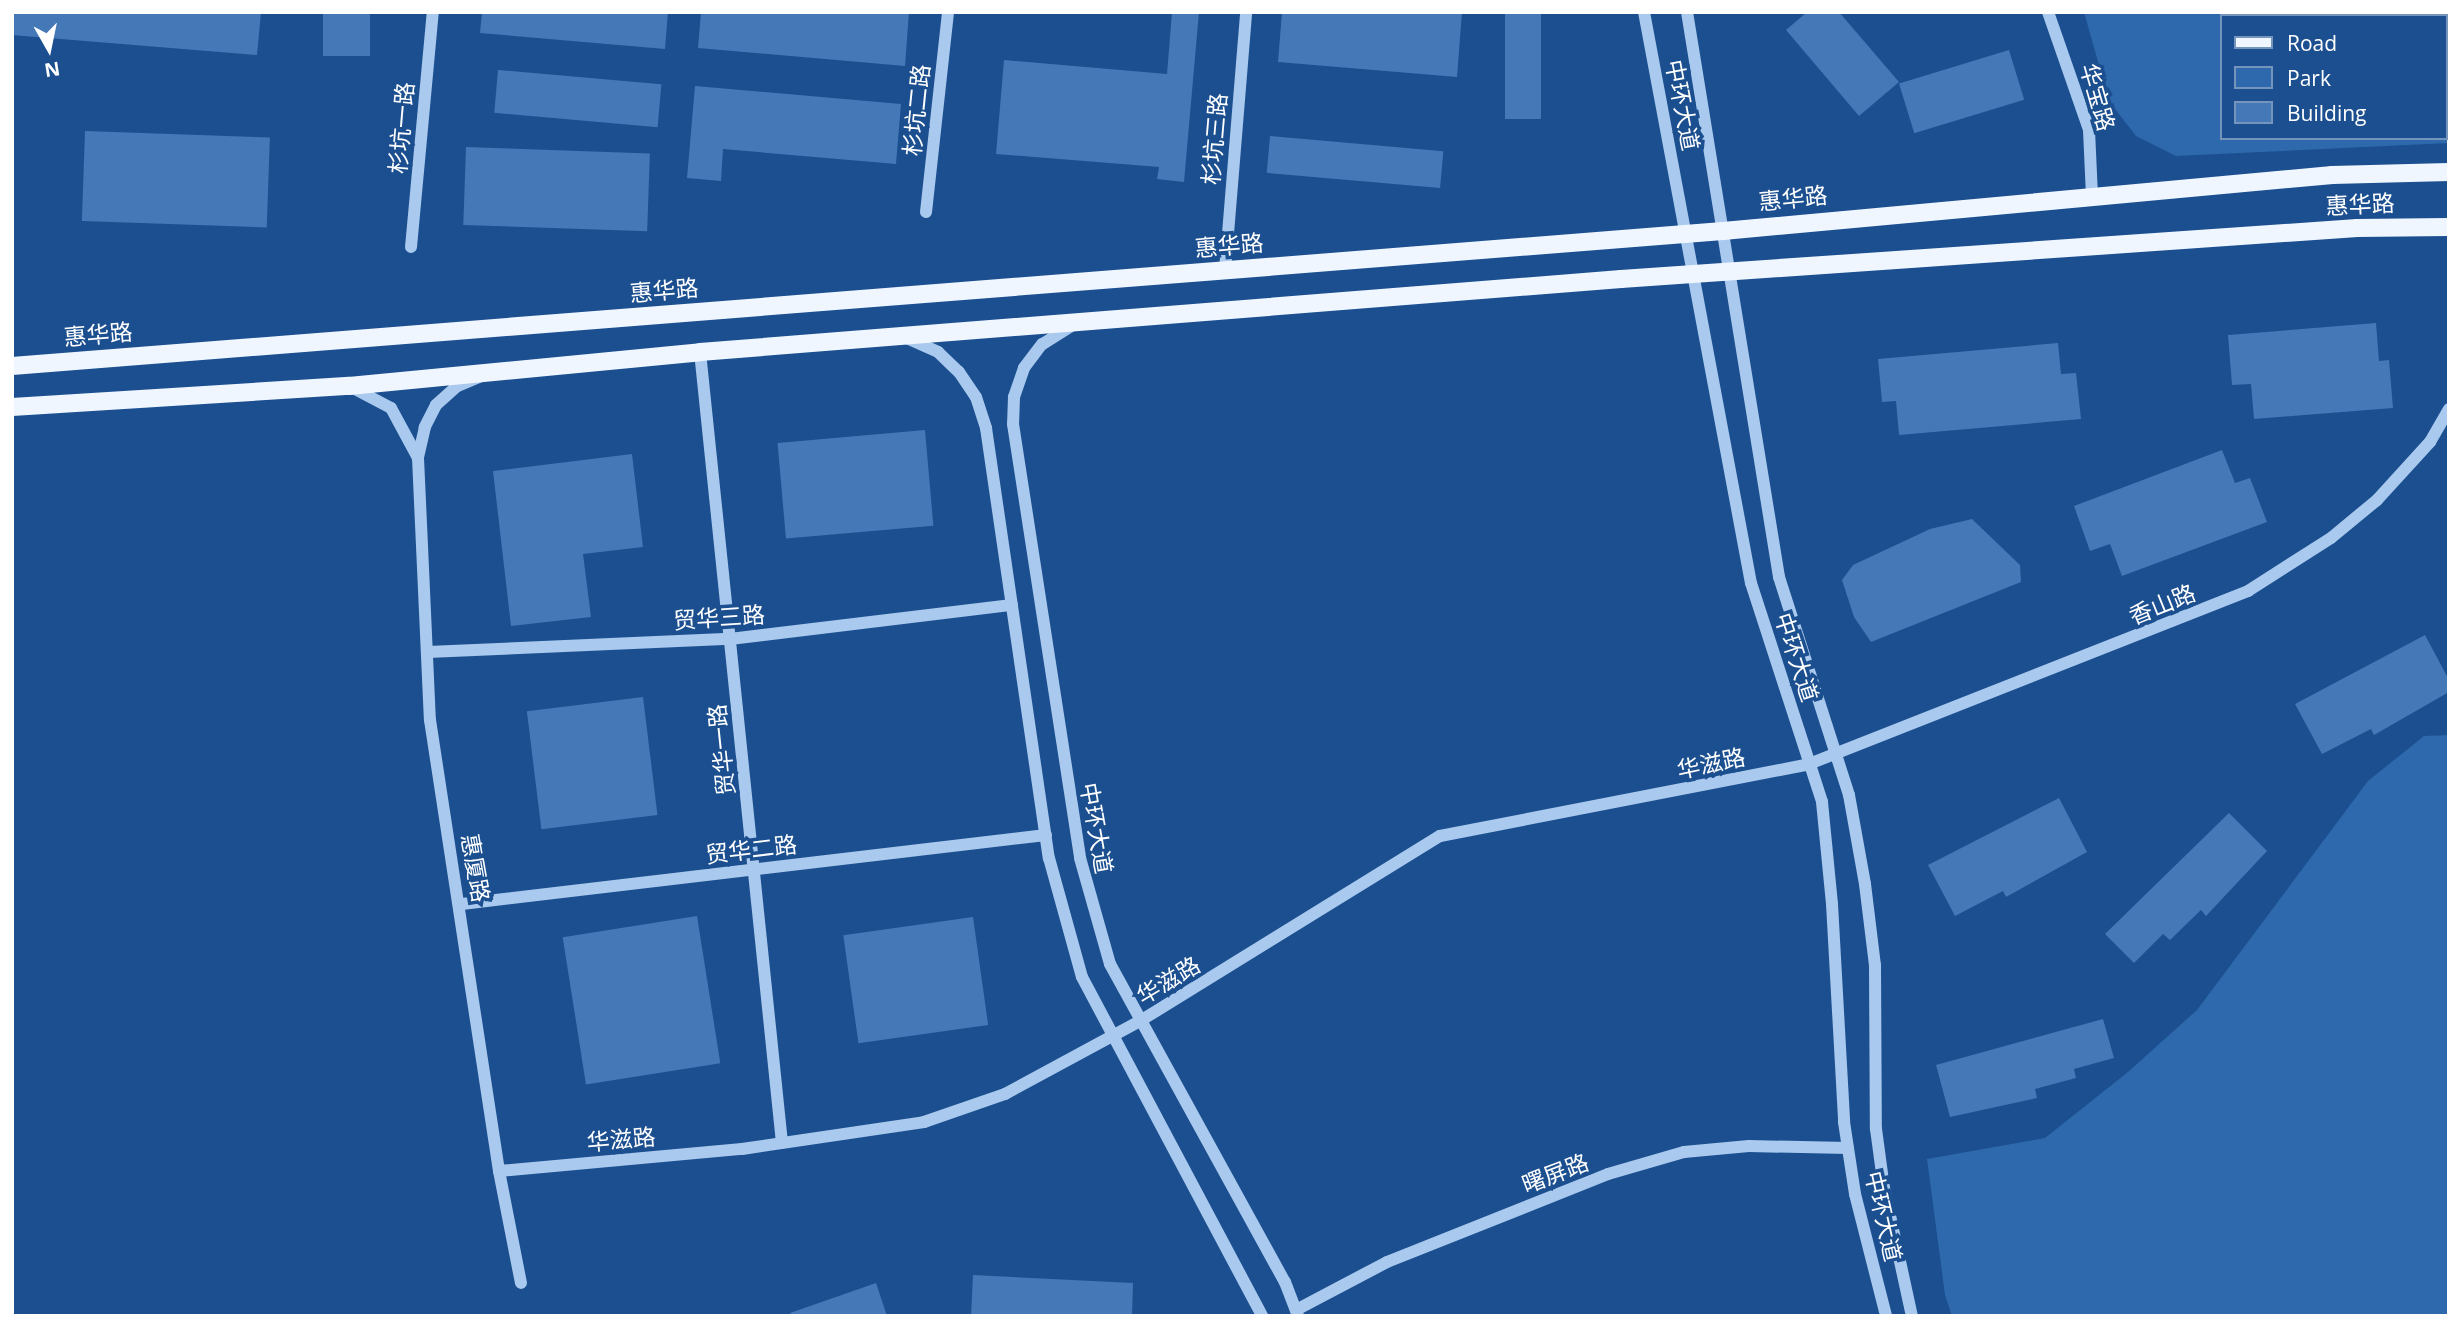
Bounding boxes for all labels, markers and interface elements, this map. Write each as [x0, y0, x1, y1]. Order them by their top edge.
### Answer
north arrow [14, 14, 84, 84]
legend [2220, 14, 2447, 140]
text: Road [2287, 29, 2337, 57]
text: N [43, 56, 62, 84]
street label: 中环大道 [1661, 57, 1705, 153]
street label: 华宝路 [2075, 60, 2121, 134]
street label: 杉坑二路 [897, 63, 935, 157]
text: Park [2287, 64, 2331, 92]
street label: 杉坑一路 [383, 81, 419, 175]
street label: 杉坑三路 [1196, 92, 1232, 186]
text: Building [2287, 99, 2366, 127]
street label: 惠华路 [1757, 181, 1829, 215]
street label: 惠华路 [2325, 188, 2395, 220]
street label: 惠华路 [1193, 228, 1265, 262]
street label: 惠华路 [628, 273, 700, 307]
street label: 惠华路 [62, 317, 134, 351]
street label: 香山路 [2125, 578, 2199, 630]
street label: 贸华三路 [672, 600, 766, 634]
street label: 中环大道 [1770, 609, 1824, 705]
street label: 贸华一路 [702, 703, 740, 797]
street label: 华滋路 [1674, 742, 1748, 784]
street label: 中环大道 [1075, 780, 1119, 876]
street label: 贸华二路 [704, 830, 798, 868]
street label: 惠厦路 [456, 832, 496, 904]
street label: 华滋路 [1131, 950, 1205, 1010]
street label: 华滋路 [585, 1122, 657, 1156]
street label: 曙屏路 [1518, 1148, 1592, 1198]
street label: 中环大道 [1860, 1168, 1908, 1264]

